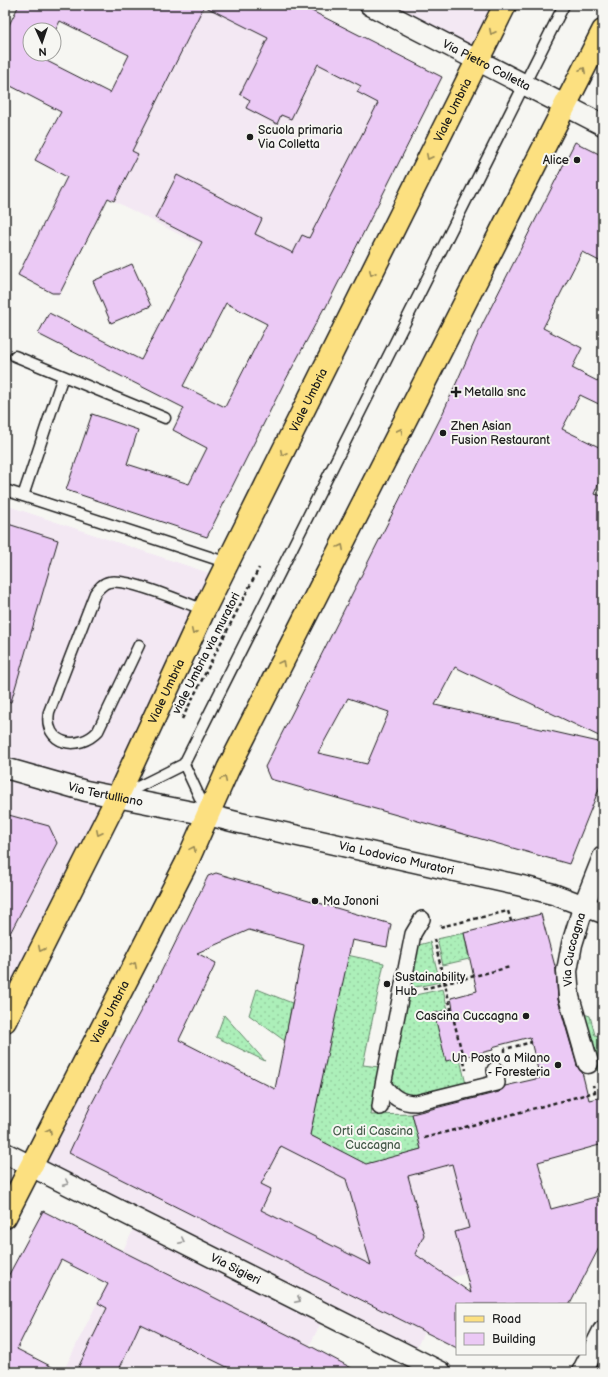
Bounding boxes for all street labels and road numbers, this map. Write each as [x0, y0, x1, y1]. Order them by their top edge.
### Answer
street label: Via Pietro Colletta [440, 36, 533, 94]
street label: Viale Umbria [431, 76, 475, 145]
street label: Viale Umbria [287, 366, 331, 435]
street label: viale Umbria via muratori [169, 590, 244, 717]
street label: Viale Umbria [145, 657, 188, 726]
street label: Via Tertulliano [66, 779, 144, 810]
street label: Via Lodovico Muratori [337, 838, 456, 879]
street label: Via Cuccagna [560, 911, 589, 987]
street label: Viale Umbria [88, 978, 133, 1047]
street label: Via Sigieri [208, 1250, 263, 1288]

